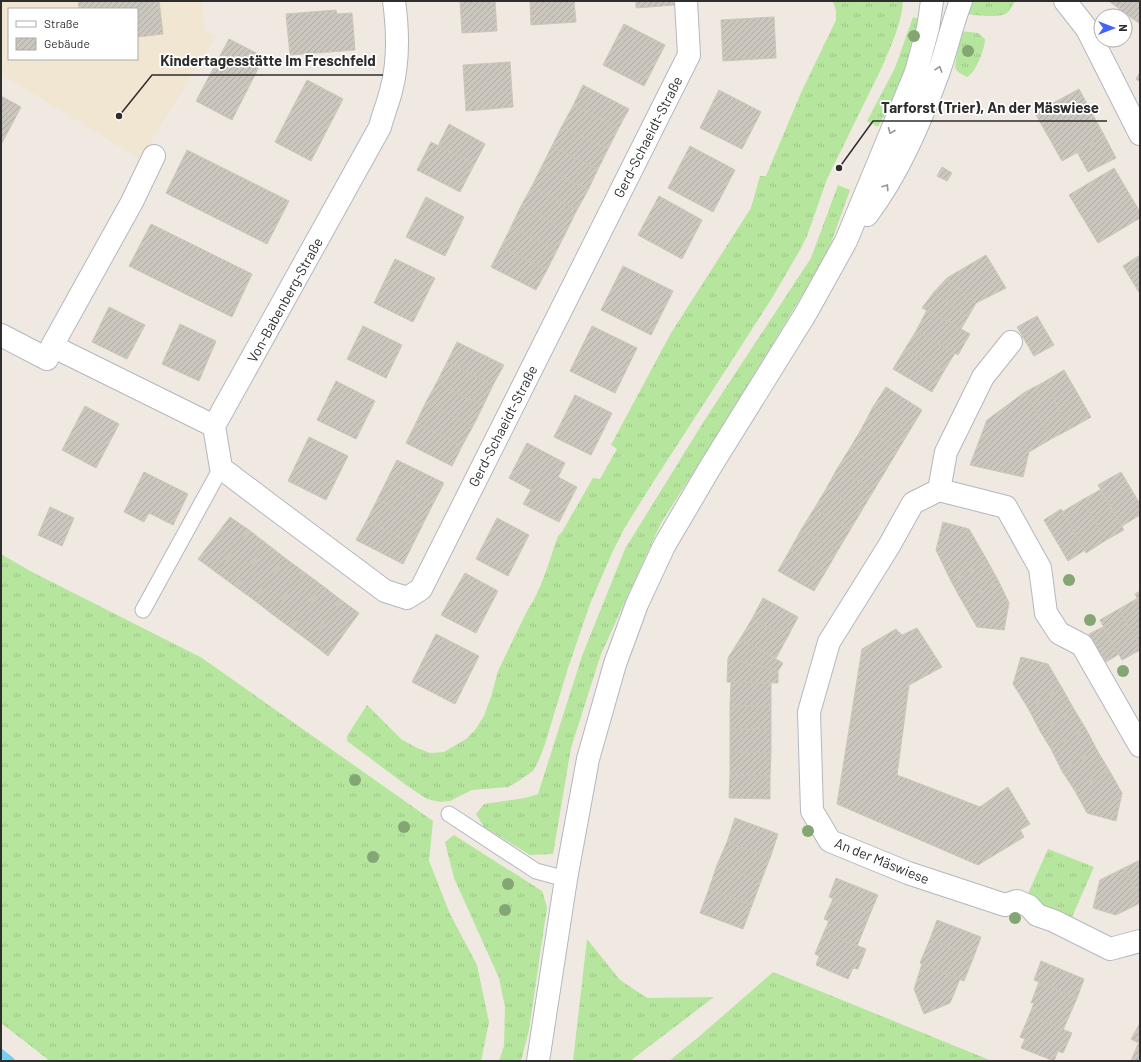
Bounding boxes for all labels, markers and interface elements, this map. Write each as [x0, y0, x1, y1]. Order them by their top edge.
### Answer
legend [8, 8, 138, 60]
north arrow [1093, 8, 1133, 48]
text: Straße [44, 16, 79, 30]
text: N [1117, 24, 1130, 32]
text: Gebäude [44, 36, 90, 50]
callout: Kindertagesstätte Im Freschfeld [152, 48, 383, 75]
text: Kindertagesstätte Im Freschfeld [160, 51, 376, 69]
one-way arrow [935, 65, 943, 72]
street label: Gerd-Schaeidt-Straße [610, 73, 686, 200]
callout: Tarforst (Trier), An der Mäswiese [873, 94, 1107, 121]
text: Tarforst (Trier), An der Mäswiese [881, 98, 1099, 116]
one-way arrow [888, 128, 896, 135]
one-way arrow [881, 184, 889, 191]
street label: Von-Babenberg-Straße [243, 234, 326, 365]
street label: Gerd-Schaeidt-Straße [465, 362, 541, 489]
street label: An der Mäswiese [832, 834, 932, 887]

